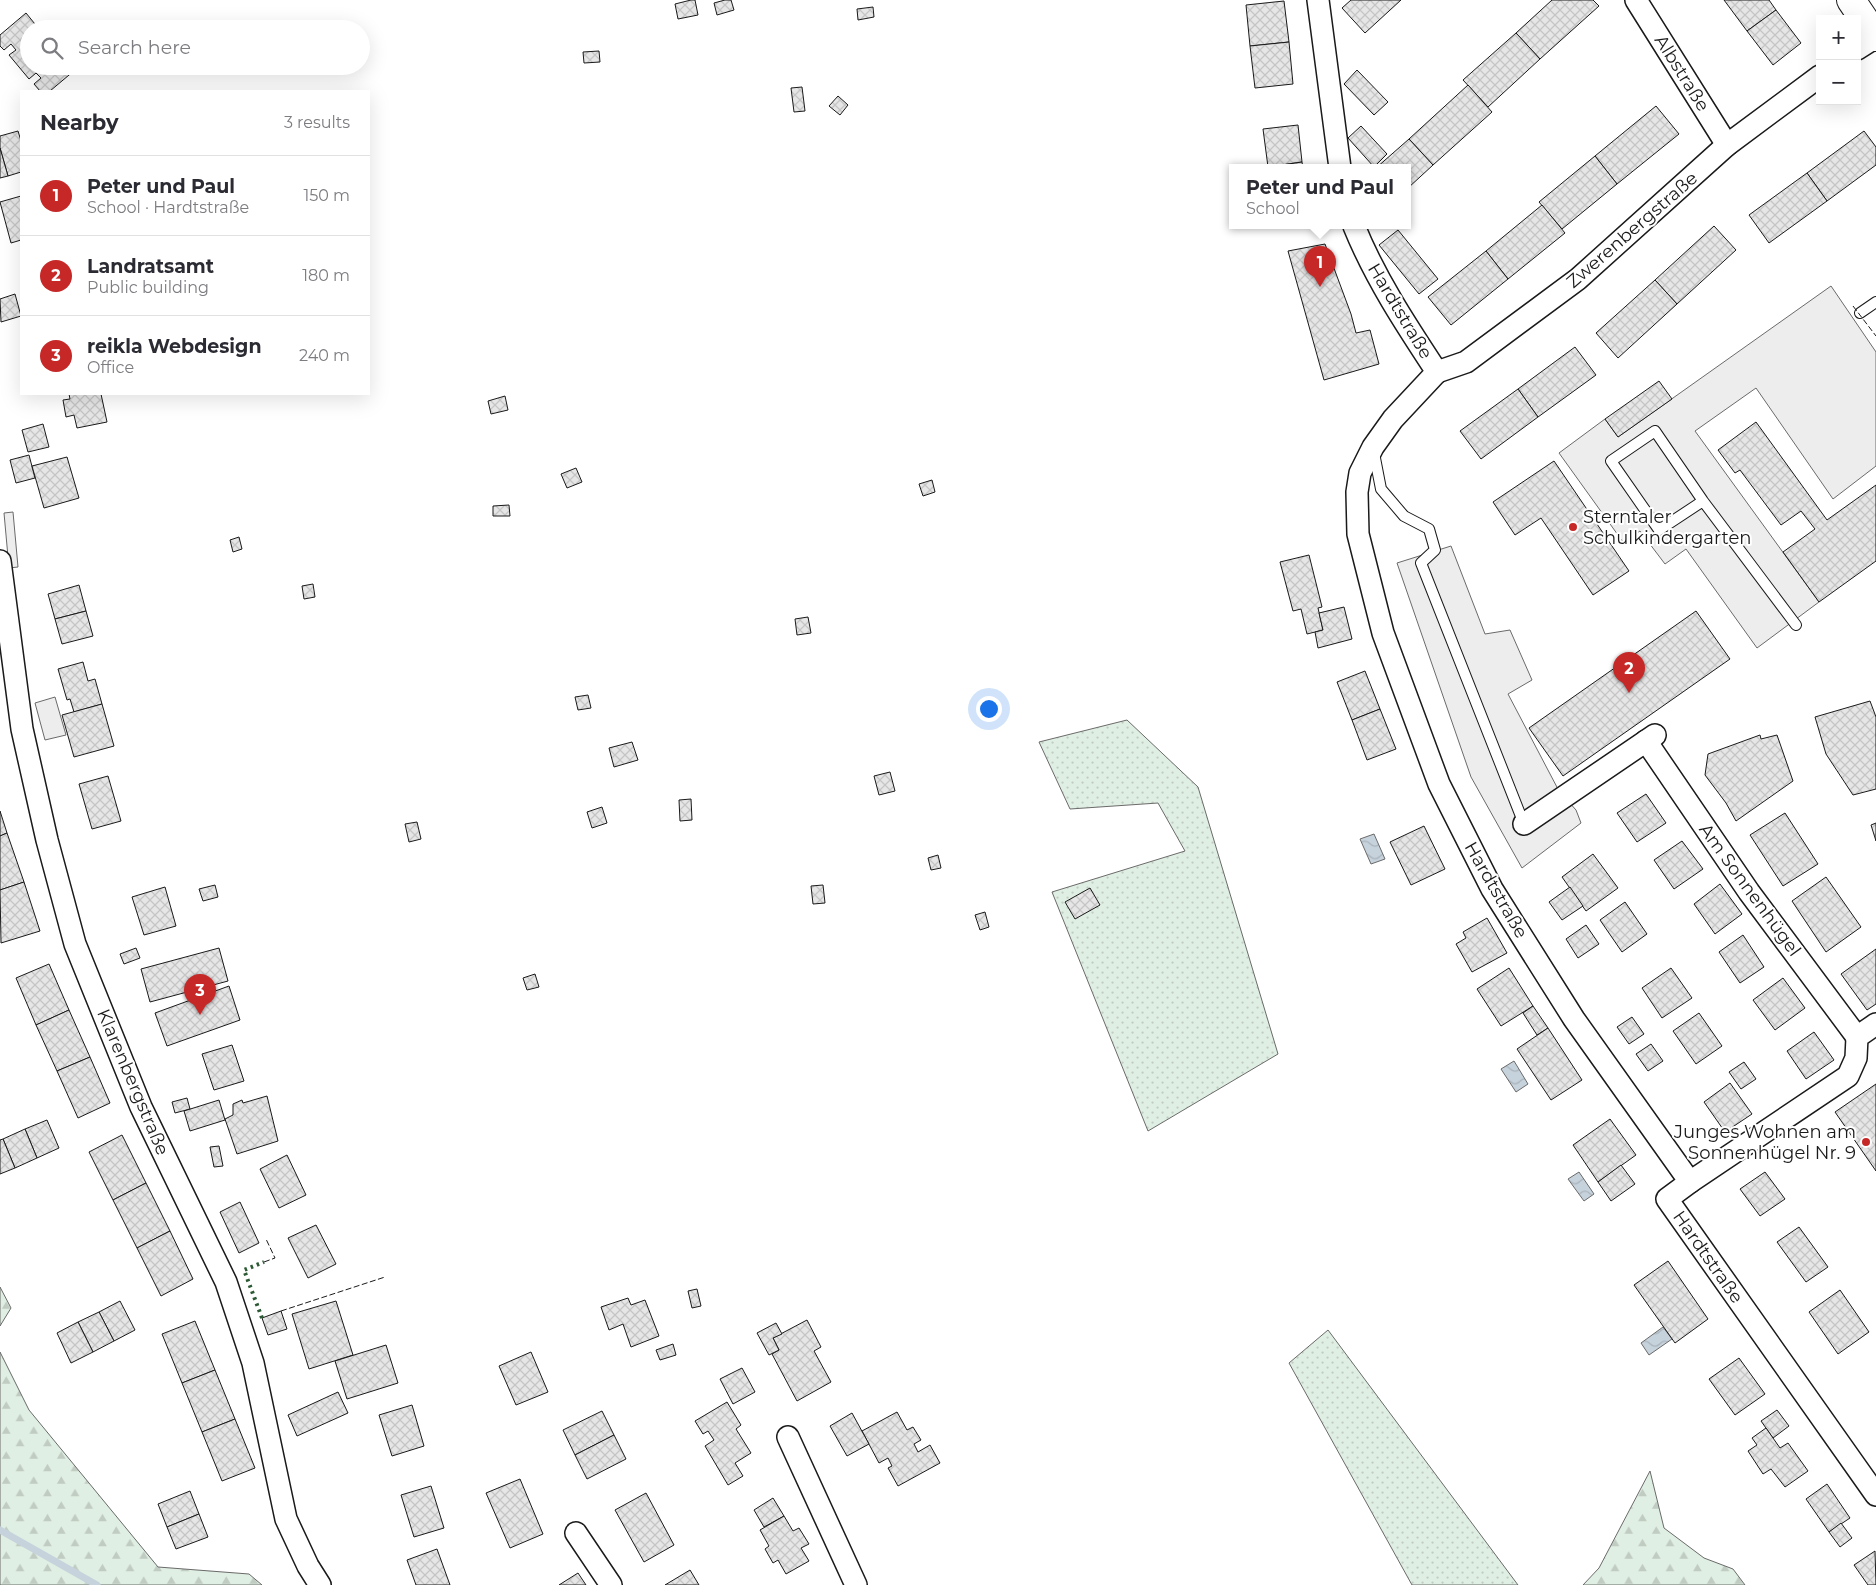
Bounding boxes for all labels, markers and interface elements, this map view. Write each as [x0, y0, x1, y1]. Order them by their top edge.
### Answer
map controls [1816, 15, 1861, 105]
button: + [1816, 15, 1861, 60]
search box [20, 20, 370, 75]
street label: Albstraße [1650, 31, 1714, 115]
icon: search [38, 34, 66, 62]
text: Search here [78, 36, 191, 59]
button: − [1816, 60, 1861, 105]
text: Nearby [40, 110, 119, 135]
text: 3 results [284, 113, 350, 132]
popup [1229, 164, 1411, 229]
street label: Zwerenbergstraße [1562, 167, 1702, 293]
text: Peter und Paul [87, 175, 235, 198]
text: Peter und Paul [1246, 176, 1394, 199]
text: 1 [53, 186, 59, 205]
text: 150 m [303, 186, 350, 205]
text: School · Hardtstraße [87, 198, 249, 217]
text: School [1246, 199, 1300, 218]
pin: 1 [1304, 246, 1336, 287]
text: Landratsamt [87, 255, 214, 278]
street label: Hardtstraße [1363, 259, 1437, 363]
text: 2 [51, 266, 61, 285]
text: 180 m [302, 266, 350, 285]
text: Public building [87, 278, 209, 297]
text: reikla Webdesign [87, 335, 262, 358]
text: 3 [51, 346, 61, 365]
text: 240 m [299, 346, 350, 365]
text: Office [87, 358, 134, 377]
place label: Sterntaler Schulkindergarten [1583, 506, 1751, 549]
marker: Sterntaler Schulkindergarten [1567, 521, 1579, 533]
pin: 2 [1613, 652, 1645, 693]
your location [976, 696, 1002, 722]
street label: Am Sonnenhügel [1694, 819, 1806, 961]
street label: Hardtstraße [1460, 838, 1533, 942]
pin: 3 [184, 974, 216, 1015]
street label: Klarenbergstraße [92, 1006, 174, 1159]
place label: Junges Wohnen am Sonnenhügel Nr. 9 [1673, 1121, 1856, 1164]
marker: Junges Wohnen am Sonnenhügel Nr. 9 [1860, 1136, 1872, 1148]
street label: Hardtstraße [1668, 1207, 1748, 1308]

